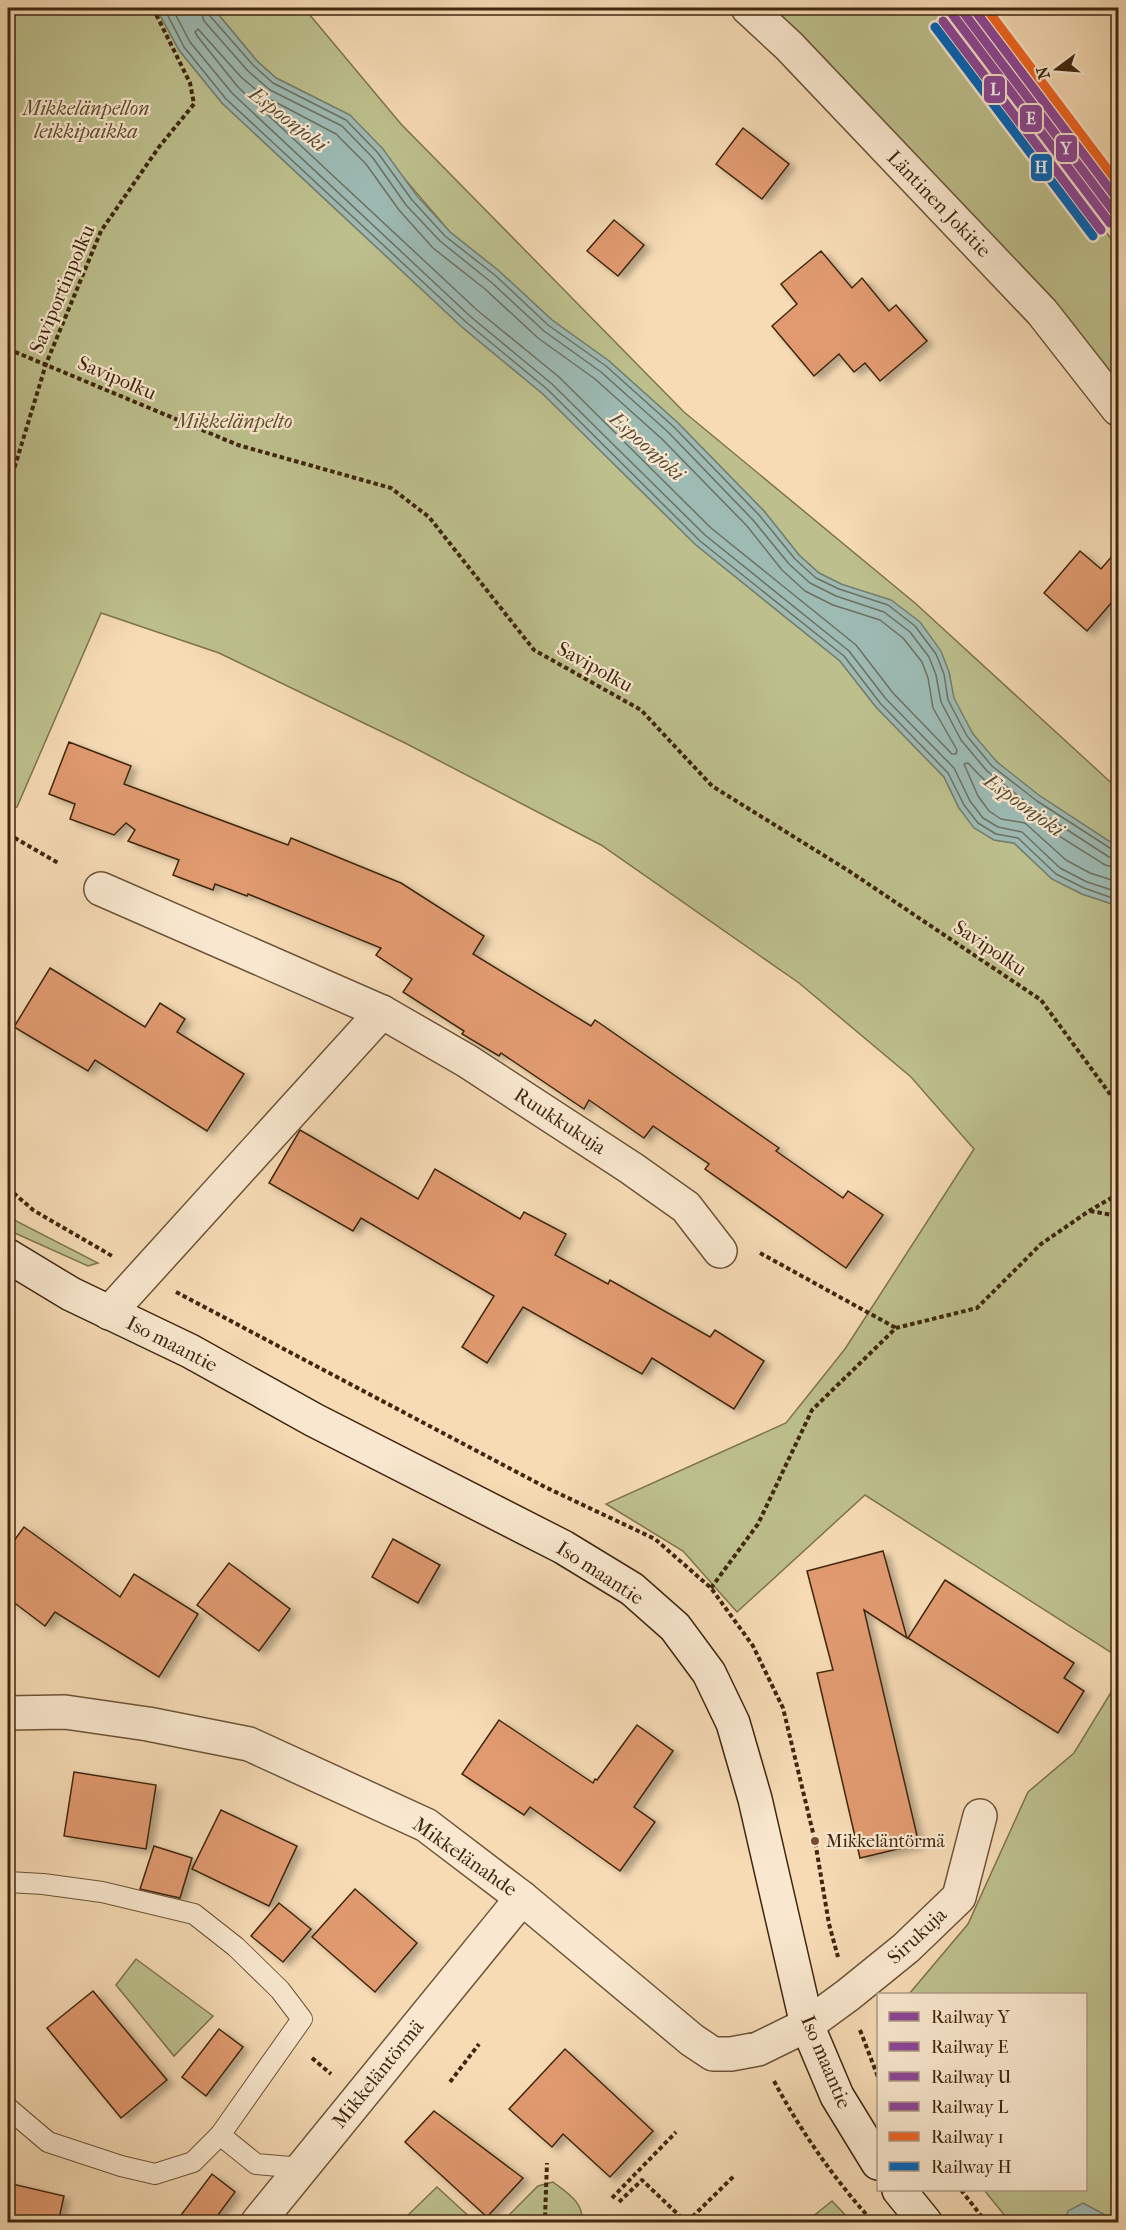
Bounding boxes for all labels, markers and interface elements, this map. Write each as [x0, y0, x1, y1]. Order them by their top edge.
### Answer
north arrow [1027, 39, 1087, 99]
text: N [1032, 64, 1054, 81]
line badge: L [983, 75, 1006, 104]
water label: Espoonjoki [243, 80, 333, 158]
text: L [990, 80, 1000, 99]
park label: Mikkelänpellon leikkipaikka [21, 97, 149, 143]
line badge: E [1019, 104, 1043, 133]
text: E [1026, 109, 1036, 128]
line badge: Y [1055, 134, 1078, 163]
text: Y [1060, 139, 1073, 158]
street label: Läntinen Jokitie [882, 146, 996, 262]
line badge: H [1030, 153, 1053, 182]
text: H [1035, 158, 1048, 177]
street label: Saviportinpolku [25, 221, 100, 357]
street label: Savipolku [74, 351, 160, 405]
water label: Espoonjoki [603, 405, 691, 487]
park label: Mikkelänpelto [174, 410, 292, 433]
street label: Savipolku [553, 637, 638, 698]
water label: Espoonjoki [978, 767, 1070, 843]
street label: Savipolku [949, 915, 1031, 981]
street label: Ruukkukuja [510, 1083, 611, 1160]
street label: Iso maantie [123, 1311, 221, 1377]
street label: Iso maantie [552, 1536, 648, 1610]
street label: Mikkelänahde [408, 1813, 522, 1901]
place label: Mikkeläntörmä [826, 1831, 946, 1852]
marker: Mikkeläntörmä [809, 1835, 821, 1847]
street label: Sirukuja [883, 1903, 952, 1969]
legend [877, 1993, 1087, 2191]
text: Railway Y [931, 2007, 1010, 2028]
street label: Iso maantie [796, 2012, 856, 2112]
street label: Mikkeläntörmä [327, 2015, 429, 2133]
text: Railway E [931, 2037, 1008, 2058]
text: Railway U [931, 2067, 1011, 2088]
text: Railway L [931, 2097, 1008, 2118]
text: Railway 1 [931, 2127, 1004, 2148]
text: Railway H [931, 2157, 1012, 2178]

